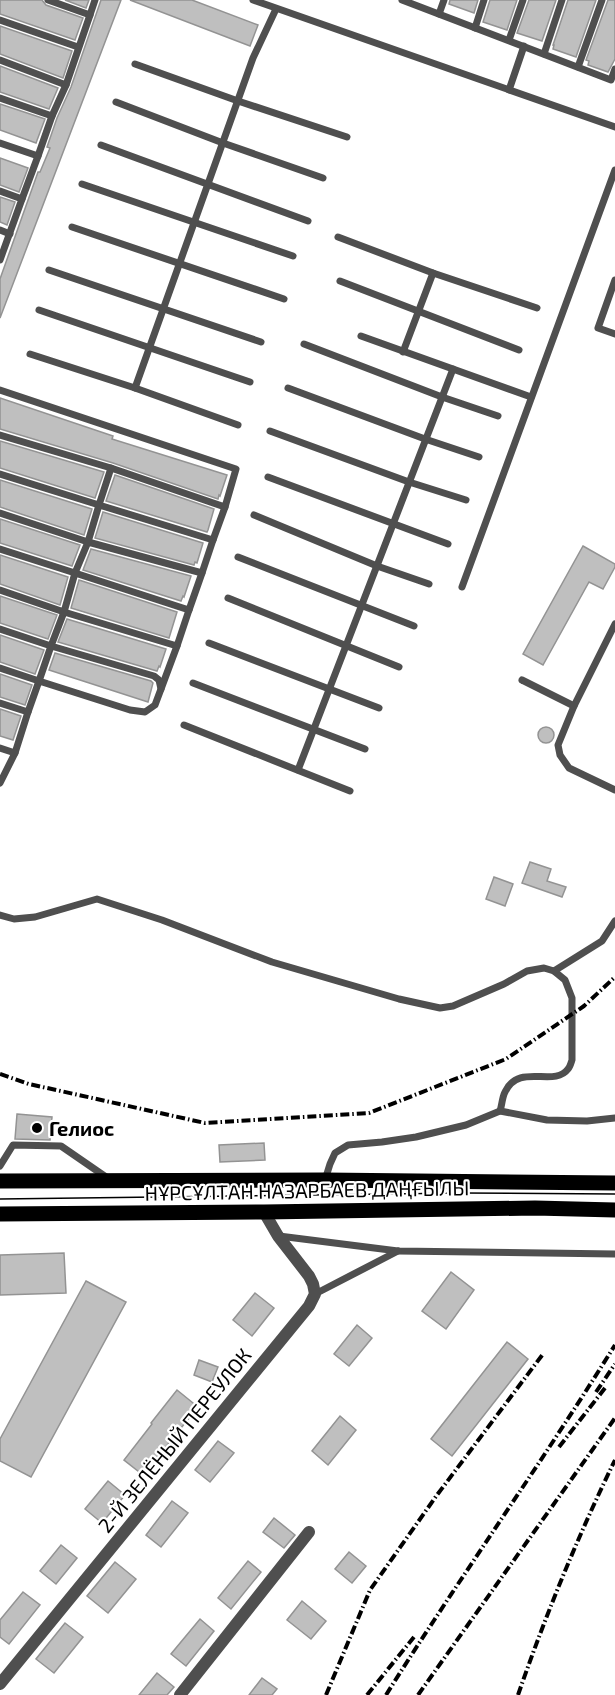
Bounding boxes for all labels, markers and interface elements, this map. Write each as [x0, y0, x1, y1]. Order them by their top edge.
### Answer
place label: Гелиос [49, 1116, 114, 1140]
marker: Гелиос [30, 1121, 44, 1135]
street label: НҰРСҰЛТАН НАЗАРБАЕВ ДАҢҒЫЛЫ [144, 1175, 470, 1205]
street label: 2-Й ЗЕЛЁНЫЙ ПЕРЕУЛОК [92, 1343, 256, 1537]

